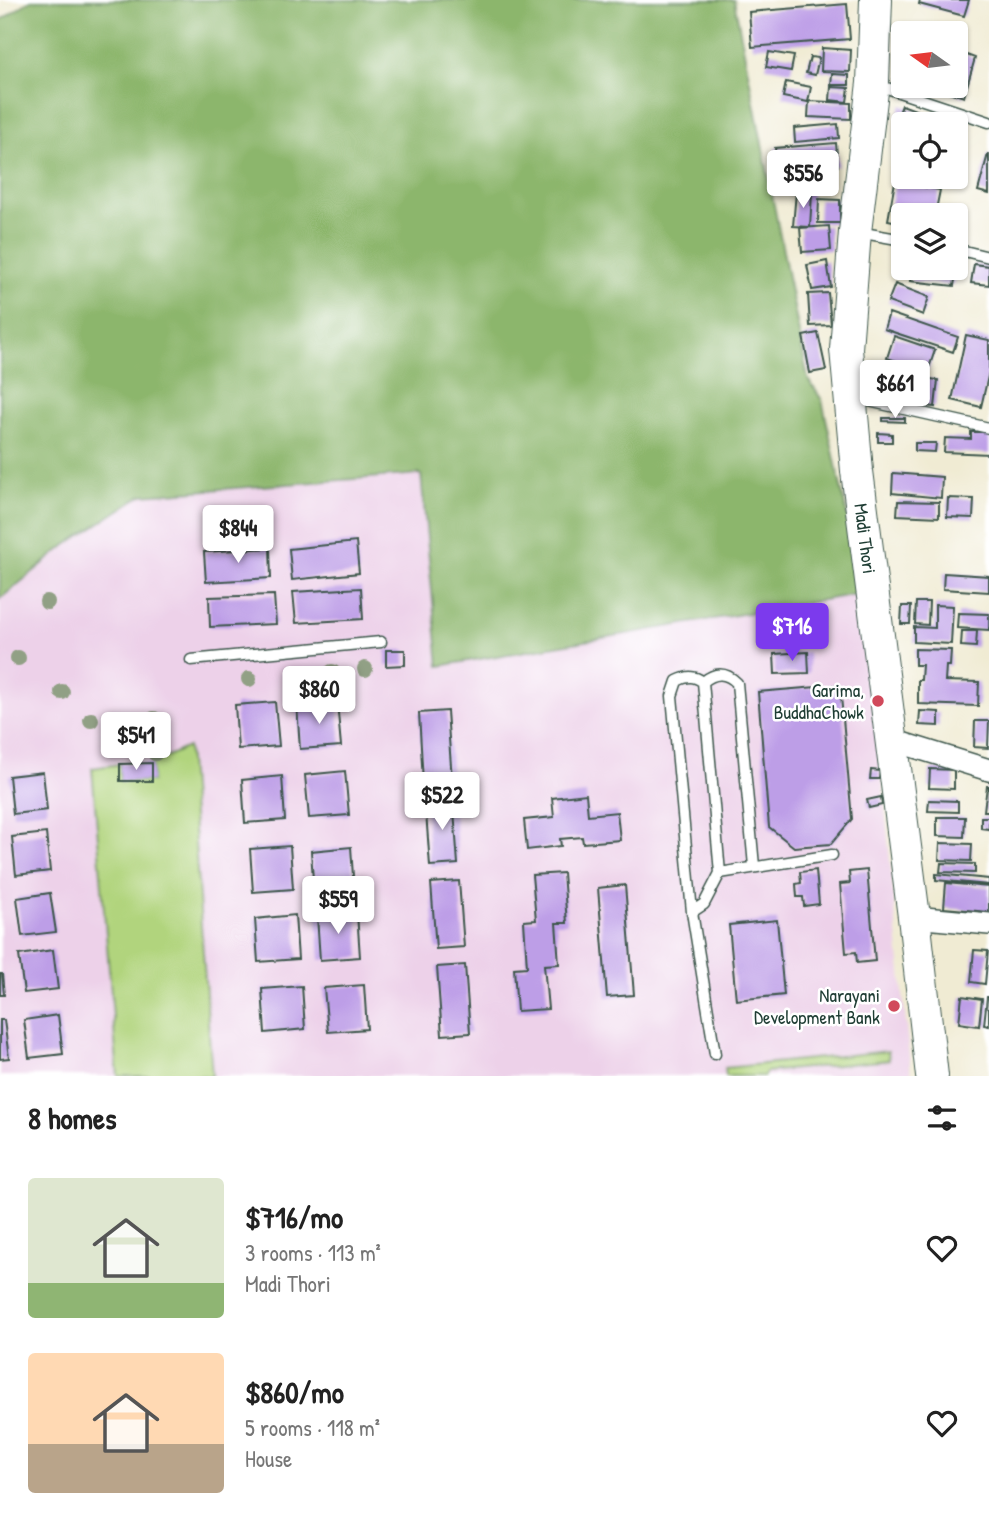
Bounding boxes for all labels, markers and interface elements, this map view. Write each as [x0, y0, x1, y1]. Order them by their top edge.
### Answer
north arrow [891, 21, 968, 98]
map controls [891, 21, 968, 280]
button: locate [891, 112, 968, 189]
pin: $556 [762, 150, 844, 210]
text: $556 [783, 157, 823, 188]
button: layers [891, 203, 968, 280]
pin: $661 [854, 360, 936, 420]
text: $661 [876, 367, 914, 398]
street label: Madi Thori [848, 502, 883, 575]
pin: $844 [197, 505, 279, 565]
text: $844 [219, 512, 257, 543]
pin: $716 [751, 604, 833, 663]
text: $716 [772, 610, 812, 641]
pin: $860 [278, 666, 360, 726]
text: $860 [298, 673, 340, 704]
place label: Garima, BuddhaChowk [774, 677, 864, 725]
marker: Garima, BuddhaChowk [870, 693, 886, 709]
pin: $541 [95, 712, 177, 772]
text: $541 [117, 719, 155, 750]
pin: $522 [401, 772, 483, 832]
text: $522 [421, 779, 463, 810]
pin: $559 [297, 876, 379, 936]
text: $559 [318, 883, 358, 914]
place label: Narayani Development Bank [754, 982, 880, 1030]
marker: Narayani Development Bank [886, 998, 902, 1014]
text: 8 homes [28, 1098, 116, 1138]
icon: filters [923, 1099, 961, 1137]
text: $716/mo [245, 1197, 343, 1237]
icon: home [84, 1206, 168, 1290]
icon: heart [923, 1229, 961, 1267]
text: 3 rooms · 113 m² [245, 1237, 381, 1268]
text: Madi Thori [245, 1268, 331, 1299]
text: $860/mo [245, 1372, 344, 1412]
icon: home [84, 1381, 168, 1465]
icon: heart [923, 1404, 961, 1442]
text: 5 rooms · 118 m² [245, 1412, 380, 1443]
text: House [245, 1443, 292, 1474]

